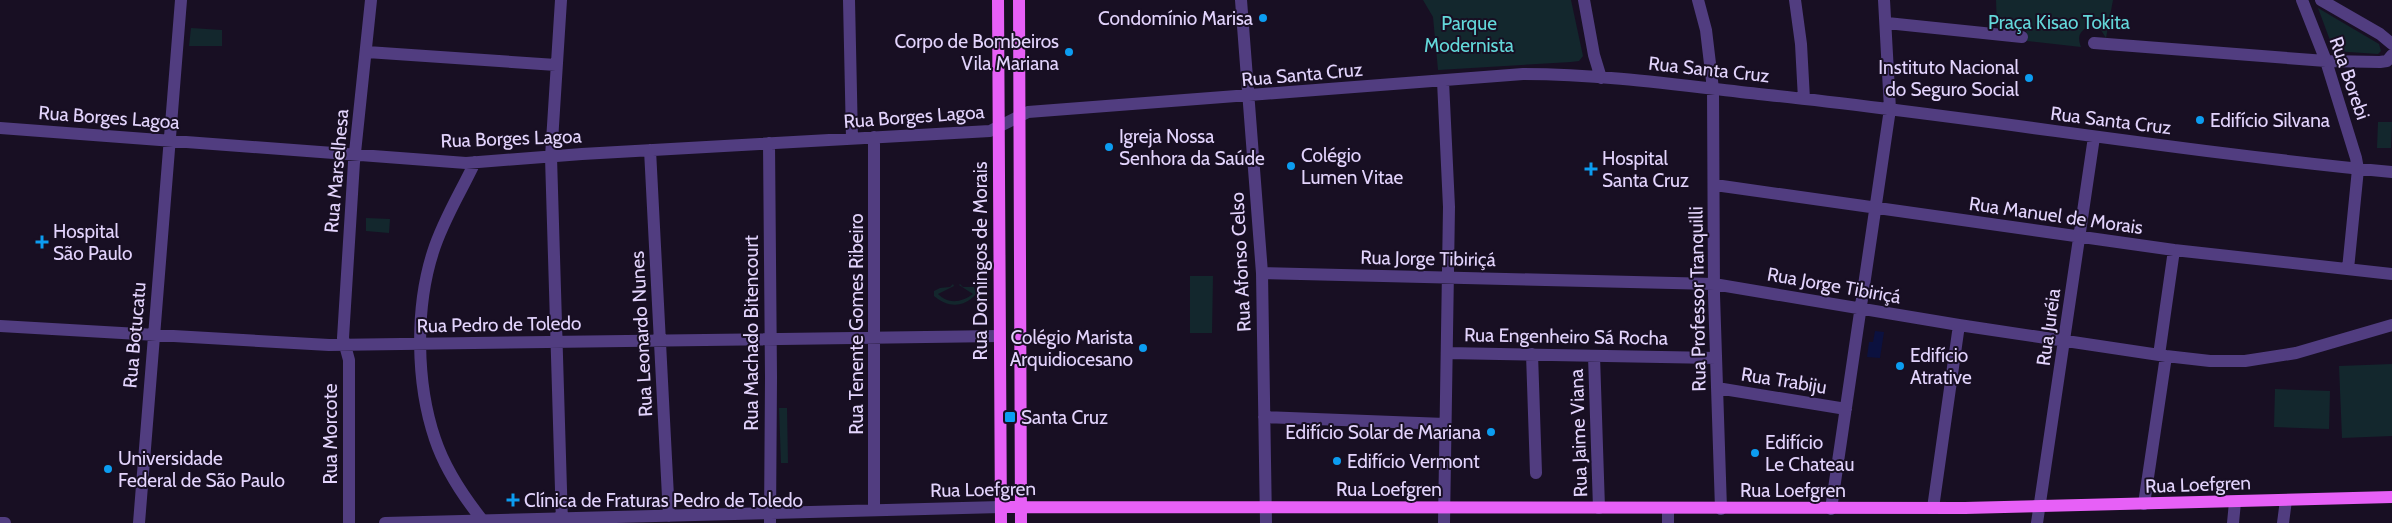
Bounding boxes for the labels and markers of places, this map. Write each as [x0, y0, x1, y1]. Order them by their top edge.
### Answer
place label: Condomínio Marisa [1098, 7, 1253, 30]
marker: Condomínio Marisa [1257, 12, 1269, 24]
place label: Corpo de Bombeiros Vila Mariana [894, 30, 1059, 75]
marker: Corpo de Bombeiros Vila Mariana [1063, 46, 1075, 58]
place label: Instituto Nacional do Seguro Social [1878, 56, 2020, 101]
marker: Instituto Nacional do Seguro Social [2023, 72, 2035, 84]
place label: Edifício Silvana [2210, 109, 2330, 132]
marker: Edifício Silvana [2194, 114, 2206, 126]
place label: Igreja Nossa Senhora da Saúde [1119, 125, 1265, 170]
marker: Igreja Nossa Senhora da Saúde [1103, 141, 1115, 153]
place label: Colégio Lumen Vitae [1301, 144, 1404, 189]
place label: Hospital Santa Cruz [1602, 147, 1689, 192]
marker: Colégio Lumen Vitae [1285, 160, 1297, 172]
marker: Hospital Santa Cruz [1584, 162, 1598, 176]
place label: Hospital São Paulo [53, 220, 132, 265]
marker: Hospital São Paulo [35, 235, 49, 249]
place label: Colégio Marista Arquidiocesano [1010, 326, 1133, 371]
marker: Colégio Marista Arquidiocesano [1137, 342, 1149, 354]
place label: Edifício Atrative [1910, 344, 1972, 389]
marker: Edifício Atrative [1894, 360, 1906, 372]
place label: Santa Cruz [1021, 406, 1108, 429]
marker: Santa Cruz [1003, 410, 1017, 424]
place label: Edifício Solar de Mariana [1285, 421, 1481, 444]
marker: Edifício Solar de Mariana [1485, 426, 1497, 438]
place label: Edifício Le Chateau [1765, 431, 1854, 476]
place label: Universidade Federal de São Paulo [118, 447, 285, 492]
marker: Edifício Le Chateau [1749, 447, 1761, 459]
place label: Edifício Vermont [1347, 450, 1480, 473]
marker: Edifício Vermont [1331, 455, 1343, 467]
marker: Universidade Federal de São Paulo [102, 463, 114, 475]
place label: Clínica de Fraturas Pedro de Toledo [524, 489, 803, 512]
marker: Clínica de Fraturas Pedro de Toledo [506, 493, 520, 507]

